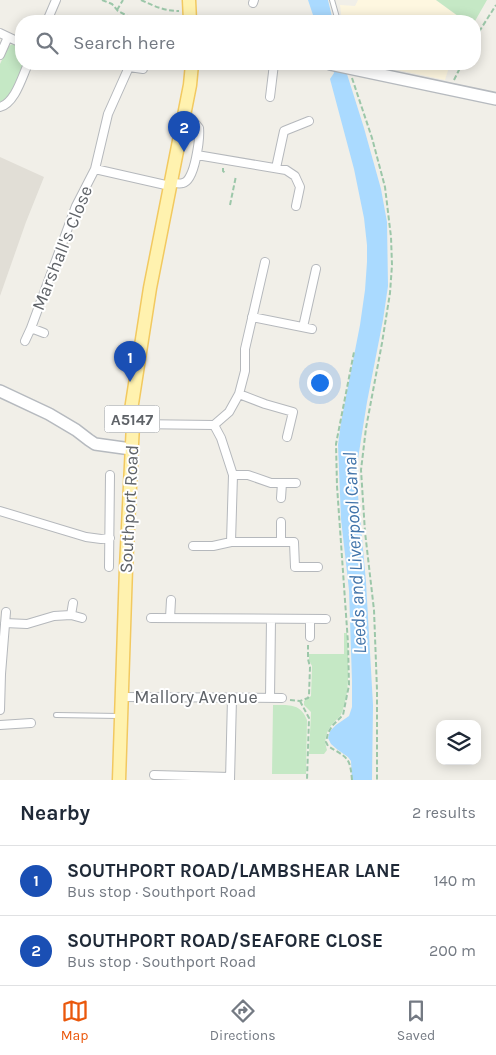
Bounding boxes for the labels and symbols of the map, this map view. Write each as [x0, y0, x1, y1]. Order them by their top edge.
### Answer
pin: 2 [168, 111, 200, 152]
street label: Marshall's Close [27, 182, 97, 314]
pin: 1 [114, 341, 146, 382]
your location [307, 370, 333, 396]
road number: A5147 [104, 406, 160, 432]
street label: Southport Road [115, 444, 143, 574]
water label: Leeds and Liverpool Canal [339, 451, 371, 655]
street label: Mallory Avenue [134, 686, 258, 708]

